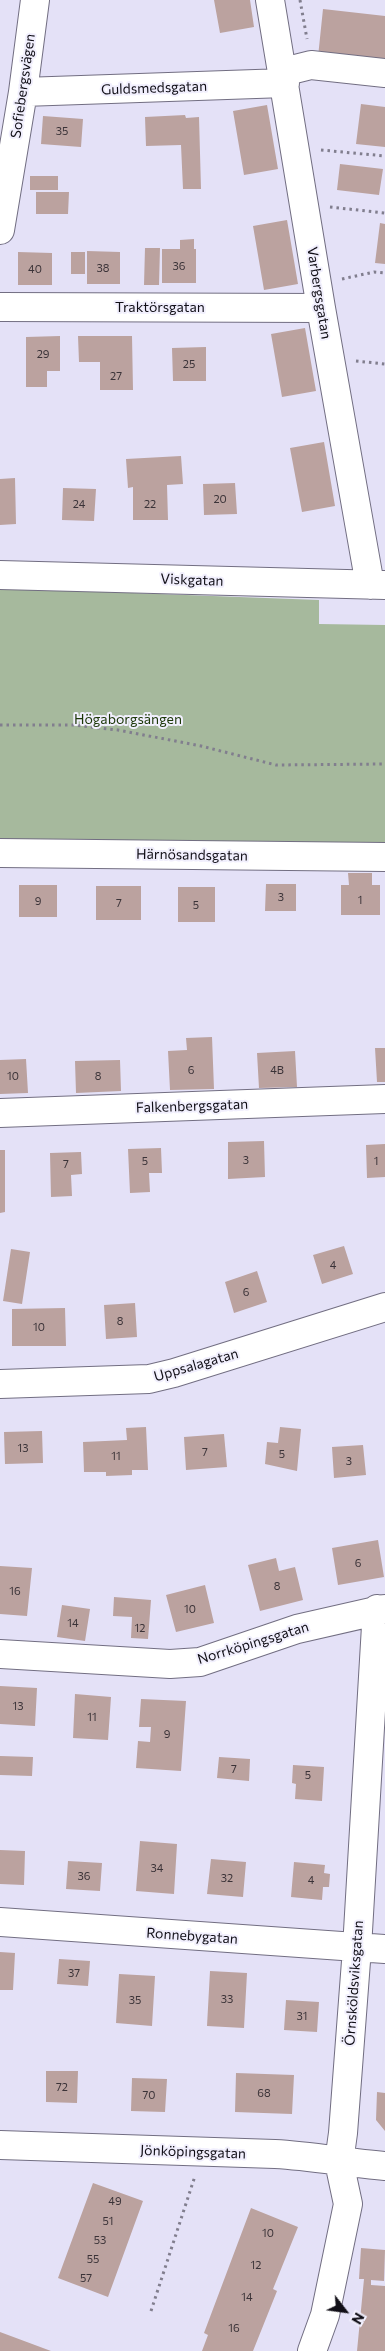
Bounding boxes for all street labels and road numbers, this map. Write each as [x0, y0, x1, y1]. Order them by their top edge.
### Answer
street label: Sofiebergsvägen [7, 33, 39, 139]
street label: Guldsmedsgatan [101, 78, 207, 98]
street label: Varbergsgatan [303, 246, 335, 340]
street label: Traktörsgatan [115, 299, 205, 315]
street label: Viskgatan [160, 571, 224, 589]
street label: Härnösandsgatan [136, 846, 248, 864]
street label: Falkenbergsgatan [136, 1096, 248, 1116]
street label: Uppsalagatan [152, 1345, 240, 1385]
street label: Norrköpingsgatan [195, 1618, 311, 1668]
street label: Örnsköldsviksgatan [341, 1920, 367, 2046]
street label: Ronnebygatan [146, 1924, 238, 1948]
street label: Jönköpingsgatan [140, 2142, 246, 2162]

